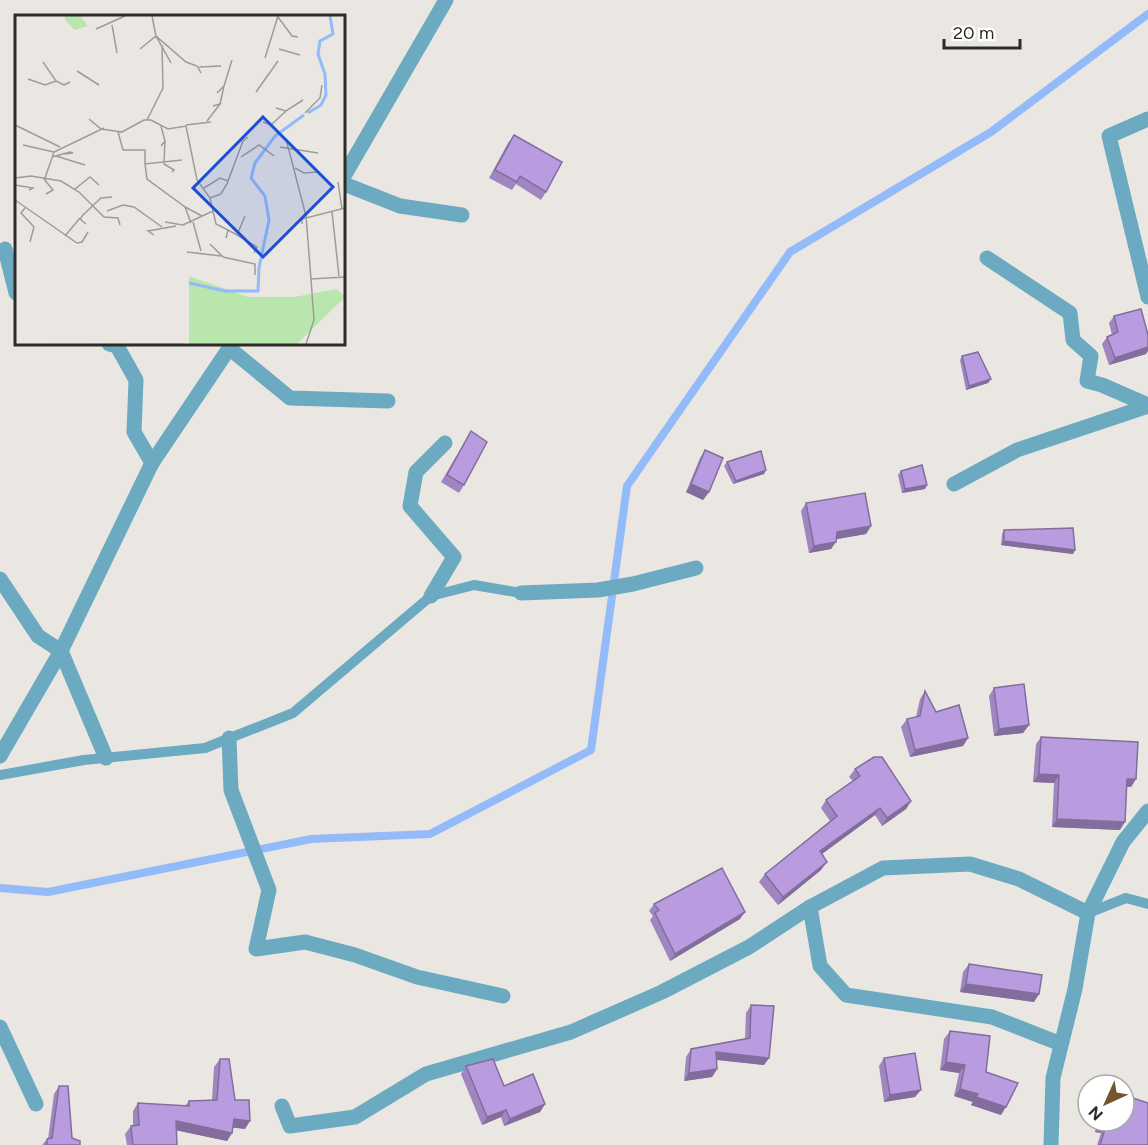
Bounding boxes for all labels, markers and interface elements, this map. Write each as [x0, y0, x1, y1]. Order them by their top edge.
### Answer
scale bar [944, 12, 1020, 50]
inset map [15, 15, 345, 345]
text: 20 m [953, 22, 994, 44]
north arrow [1076, 1073, 1136, 1133]
text: N [1085, 1102, 1107, 1124]

